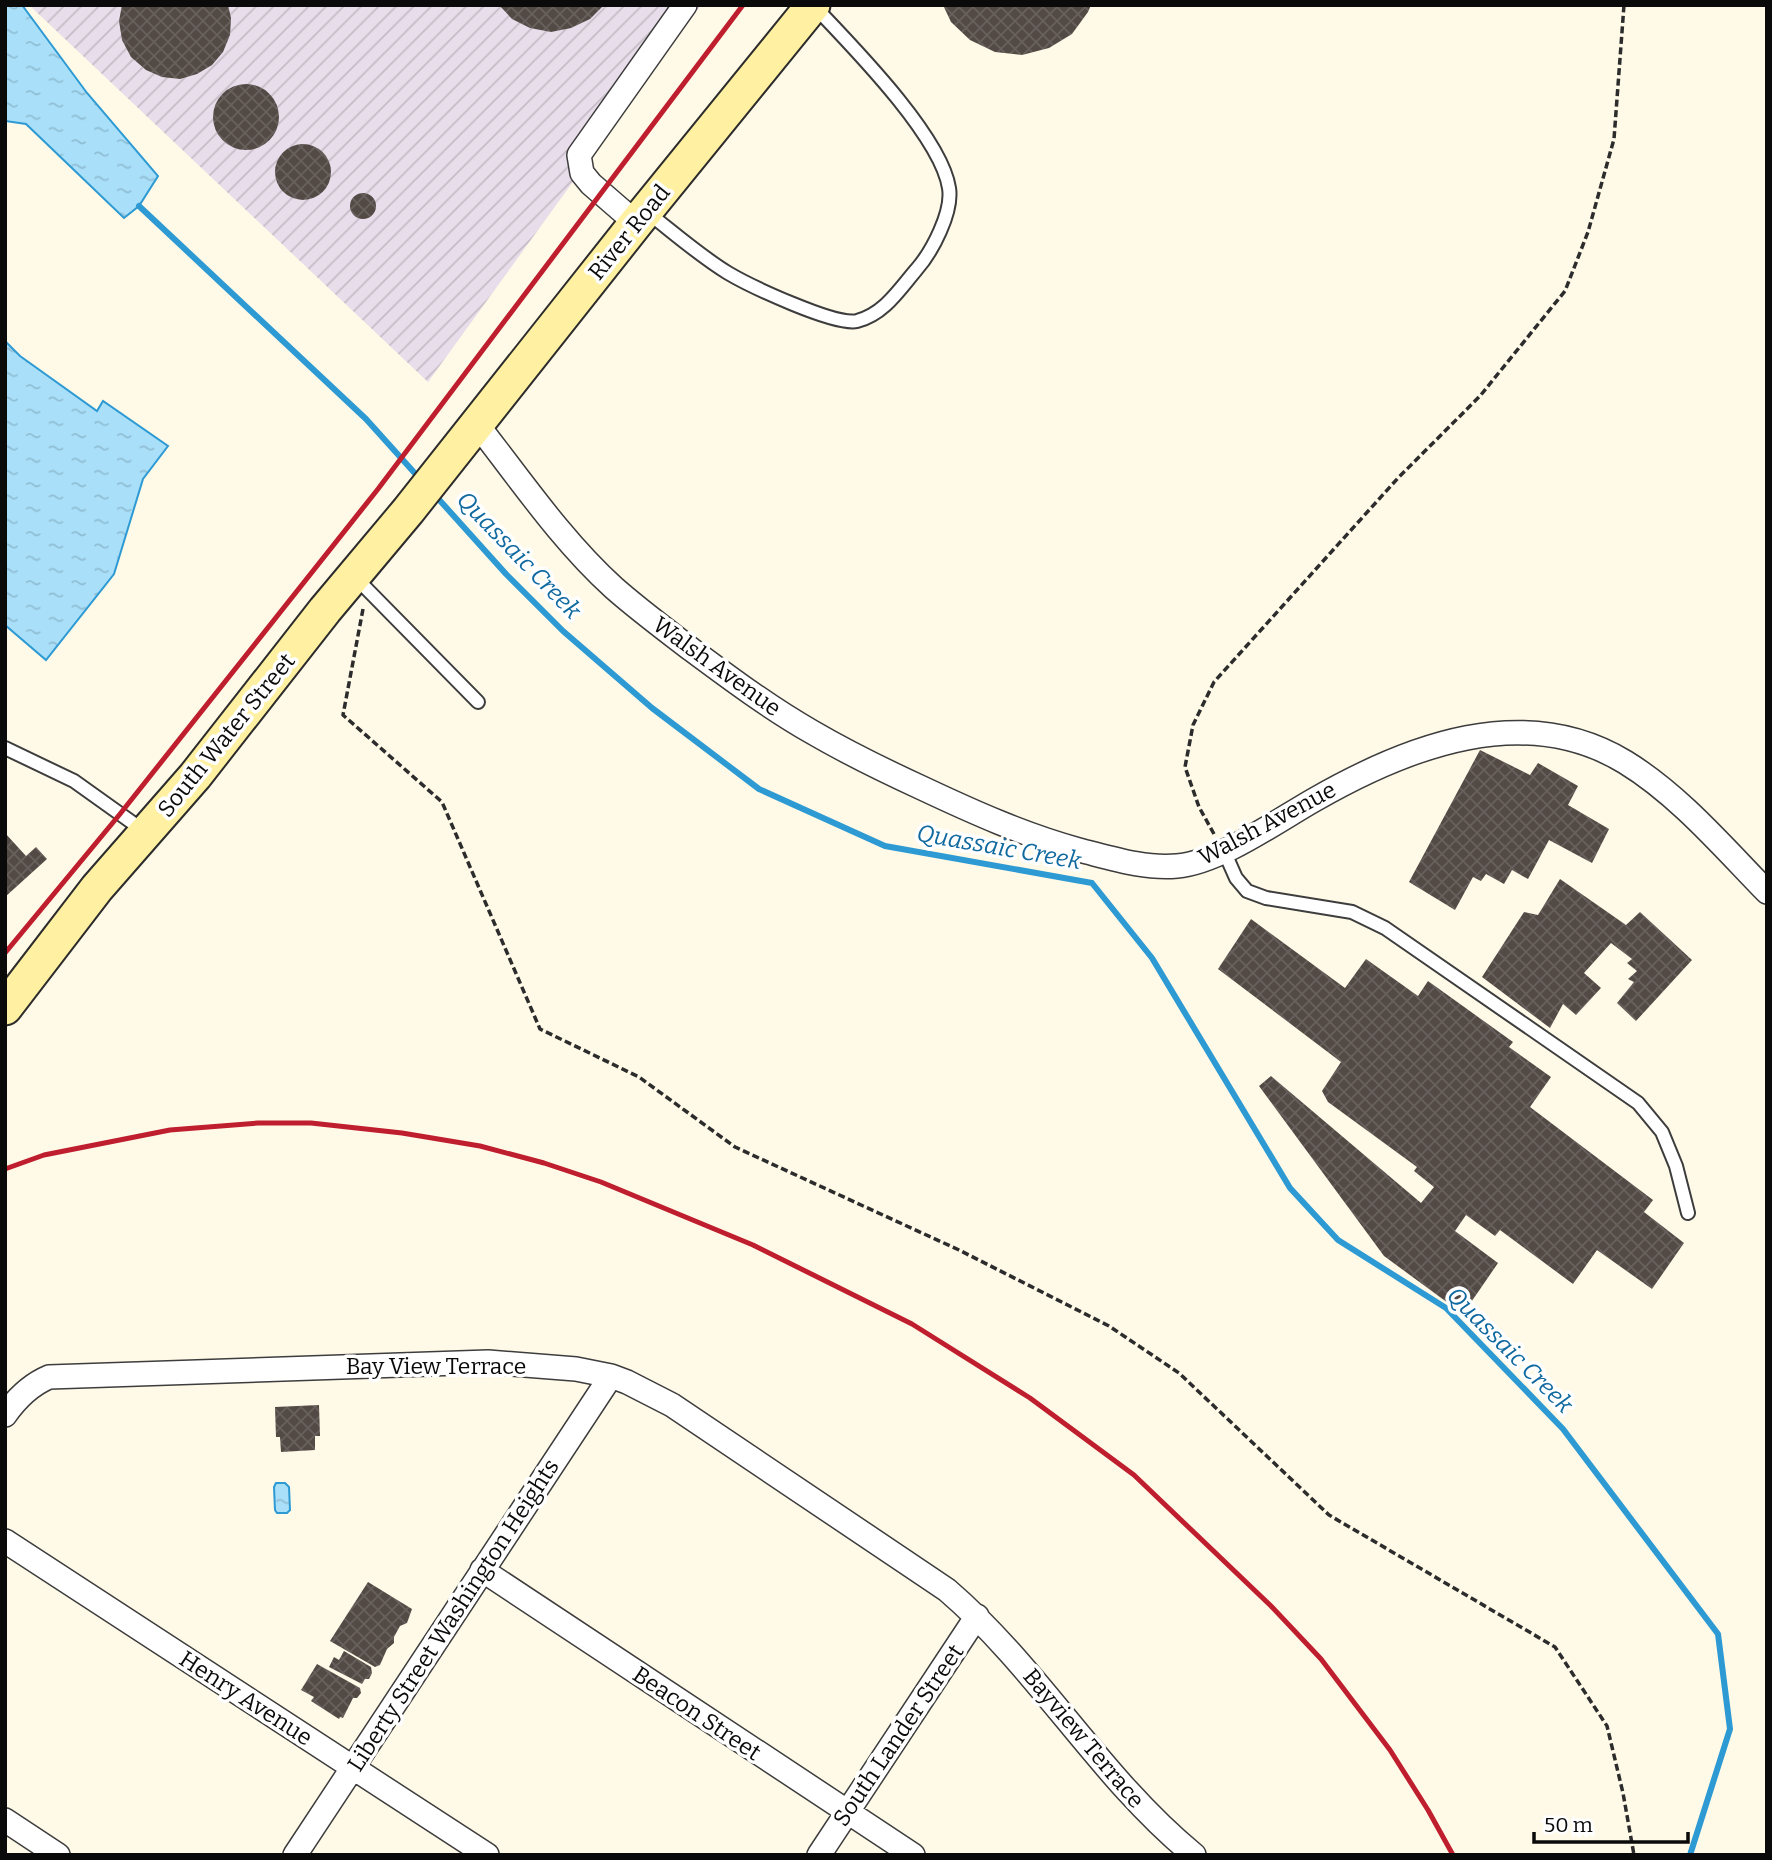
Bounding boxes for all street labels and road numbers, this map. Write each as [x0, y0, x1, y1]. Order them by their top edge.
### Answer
street label: River Road [582, 178, 676, 285]
street label: Walsh Avenue [647, 610, 787, 722]
street label: South Water Street [151, 648, 301, 822]
street label: Walsh Avenue [1194, 775, 1340, 871]
street label: Bay View Terrace [346, 1352, 526, 1380]
street label: Liberty Street Washington Heights [341, 1453, 565, 1777]
street label: South Lander Street [827, 1639, 969, 1831]
street label: Henry Avenue [174, 1645, 318, 1751]
street label: Beacon Street [628, 1660, 766, 1766]
street label: Bayview Terrace [1018, 1663, 1150, 1813]

